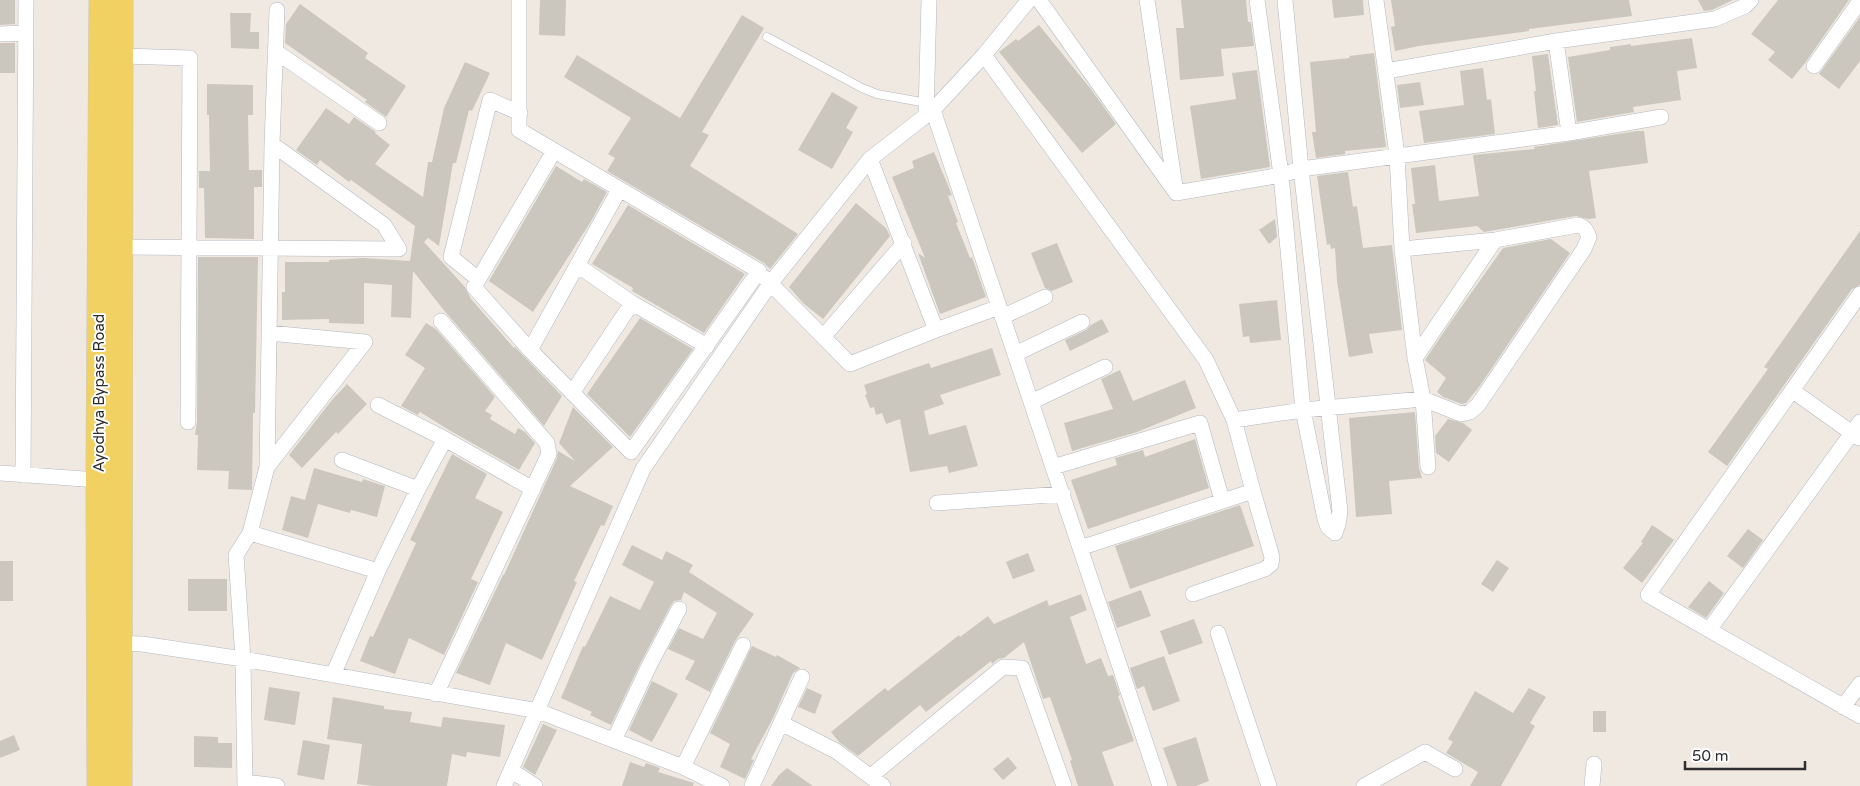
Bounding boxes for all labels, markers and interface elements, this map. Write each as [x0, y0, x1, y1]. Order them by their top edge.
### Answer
street label: Ayodhya Bypass Road [90, 314, 108, 472]
scale bar [1685, 738, 1805, 770]
text: 50 m [1692, 747, 1729, 765]

